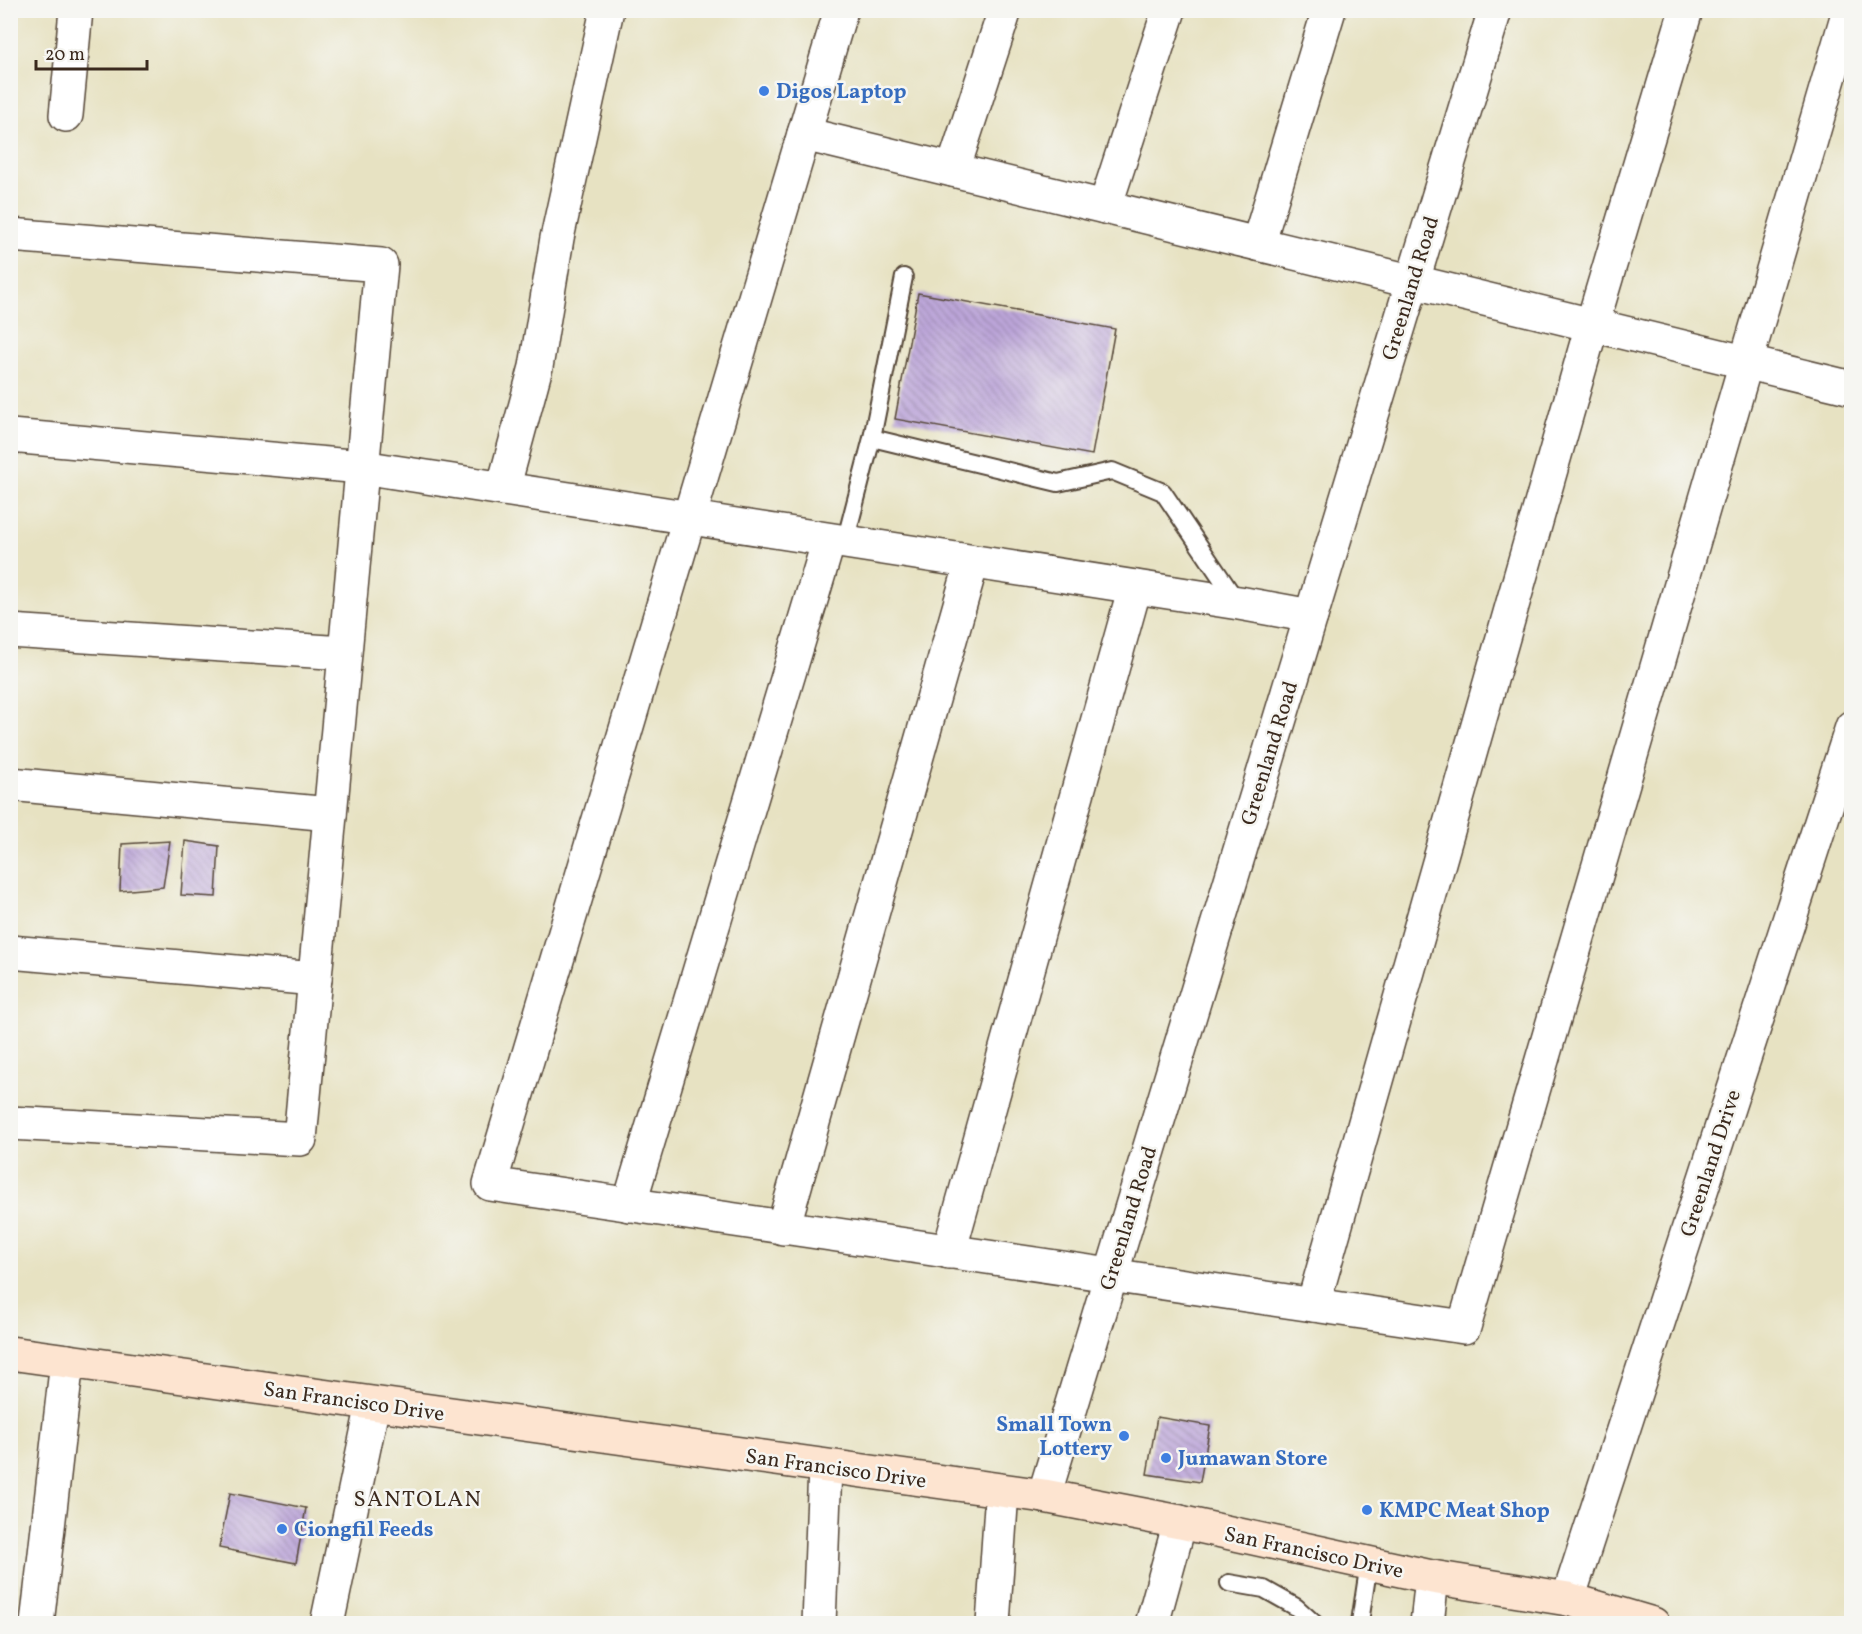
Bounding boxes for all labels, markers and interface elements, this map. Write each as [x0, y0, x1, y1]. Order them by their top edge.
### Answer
scale bar [36, 33, 147, 71]
text: 20 m [45, 43, 85, 68]
place label: Digos Laptop [776, 78, 907, 107]
marker: Digos Laptop [757, 84, 771, 98]
street label: Greenland Road [1376, 213, 1447, 364]
street label: Greenland Road [1235, 678, 1306, 829]
street label: Greenland Drive [1674, 1086, 1749, 1241]
street label: Greenland Road [1094, 1143, 1165, 1294]
street label: San Francisco Drive [261, 1375, 446, 1430]
place label: Small Town Lottery [996, 1411, 1112, 1464]
marker: Small Town Lottery [1117, 1429, 1131, 1443]
street label: San Francisco Drive [743, 1442, 928, 1497]
place label: Jumawan Store [1177, 1445, 1327, 1474]
marker: Jumawan Store [1159, 1451, 1173, 1465]
district label: SANTOLAN [354, 1485, 482, 1516]
place label: KMPC Meat Shop [1379, 1497, 1550, 1526]
marker: KMPC Meat Shop [1360, 1503, 1374, 1517]
place label: Ciongfil Feeds [294, 1516, 434, 1545]
street label: San Francisco Drive [1221, 1520, 1406, 1587]
marker: Ciongfil Feeds [275, 1522, 289, 1536]

